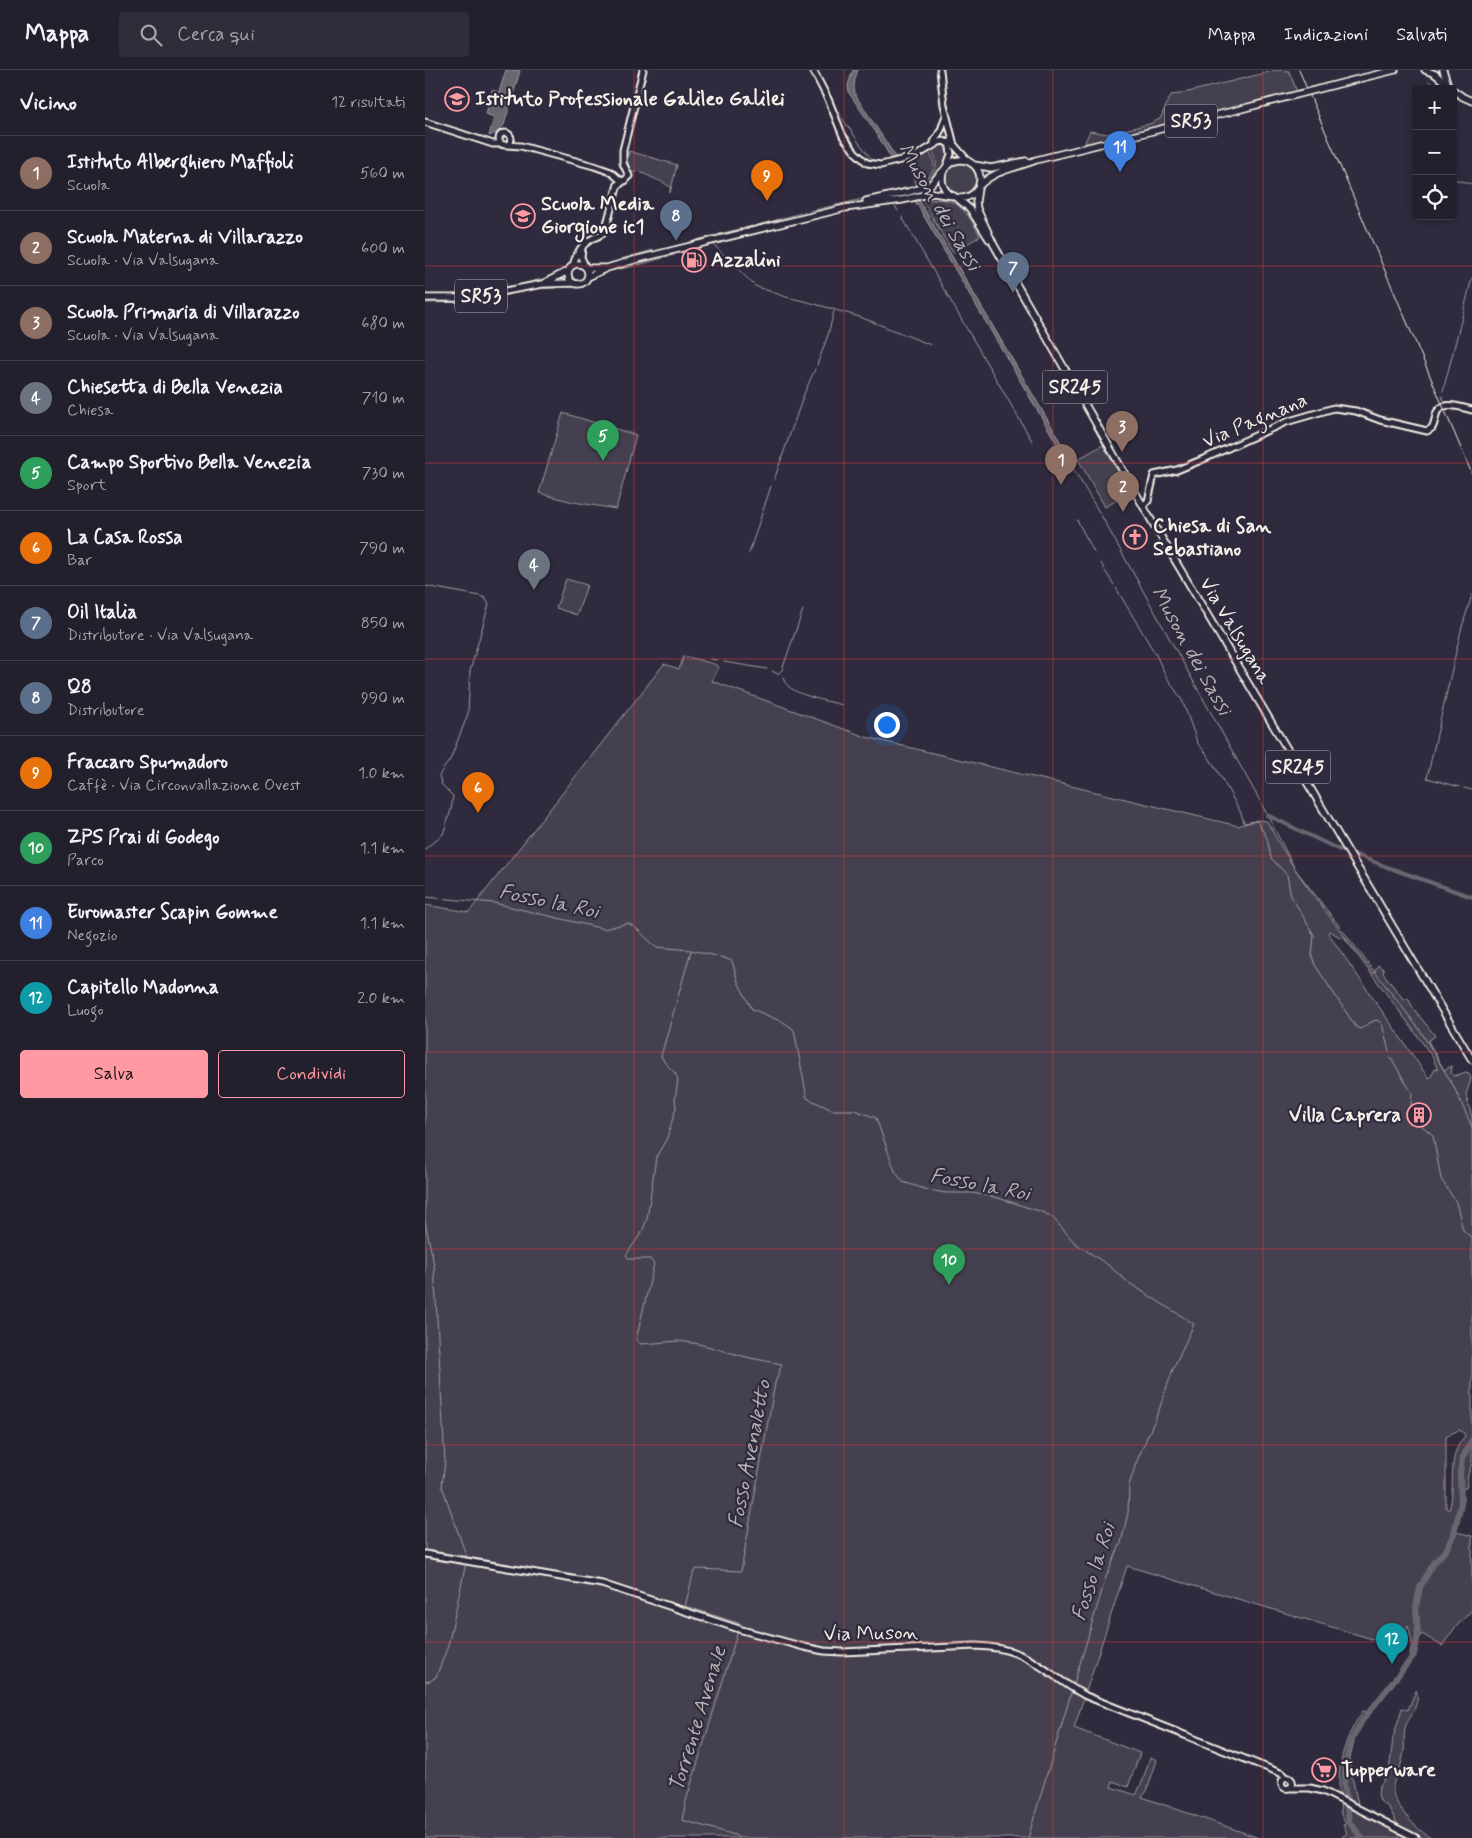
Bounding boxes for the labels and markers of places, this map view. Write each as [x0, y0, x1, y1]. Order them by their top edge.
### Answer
school or university icon: Istituto Professionale Galileo Galilei [444, 86, 470, 112]
place label: Istituto Professionale Galileo Galilei [475, 86, 785, 113]
pin: 11 [1104, 131, 1136, 172]
pin: 9 [751, 160, 783, 201]
place label: Scuola Media Giorgione ic1 [541, 191, 655, 243]
pin: 8 [660, 200, 692, 241]
school or university icon: Scuola Media Giorgione ic1 [510, 203, 536, 229]
fuel station icon: Azzalini [681, 247, 707, 273]
place label: Azzalini [711, 247, 781, 274]
pin: 7 [997, 252, 1029, 293]
pin: 3 [1106, 411, 1138, 452]
pin: 5 [587, 420, 619, 461]
pin: 1 [1045, 444, 1077, 485]
pin: 2 [1107, 471, 1139, 512]
place label: Chiesa di San Sebastiano [1153, 513, 1271, 563]
church icon: Chiesa di San Sebastiano [1122, 524, 1148, 550]
pin: 4 [518, 549, 550, 590]
pin: 6 [462, 772, 494, 813]
place label: Villa Caprera [1289, 1102, 1401, 1129]
building icon: Villa Caprera [1406, 1102, 1432, 1128]
pin: 10 [933, 1244, 965, 1285]
pin: 12 [1376, 1623, 1408, 1664]
supermarket icon: Tupperware [1311, 1757, 1337, 1783]
place label: Tupperware [1341, 1757, 1436, 1784]

